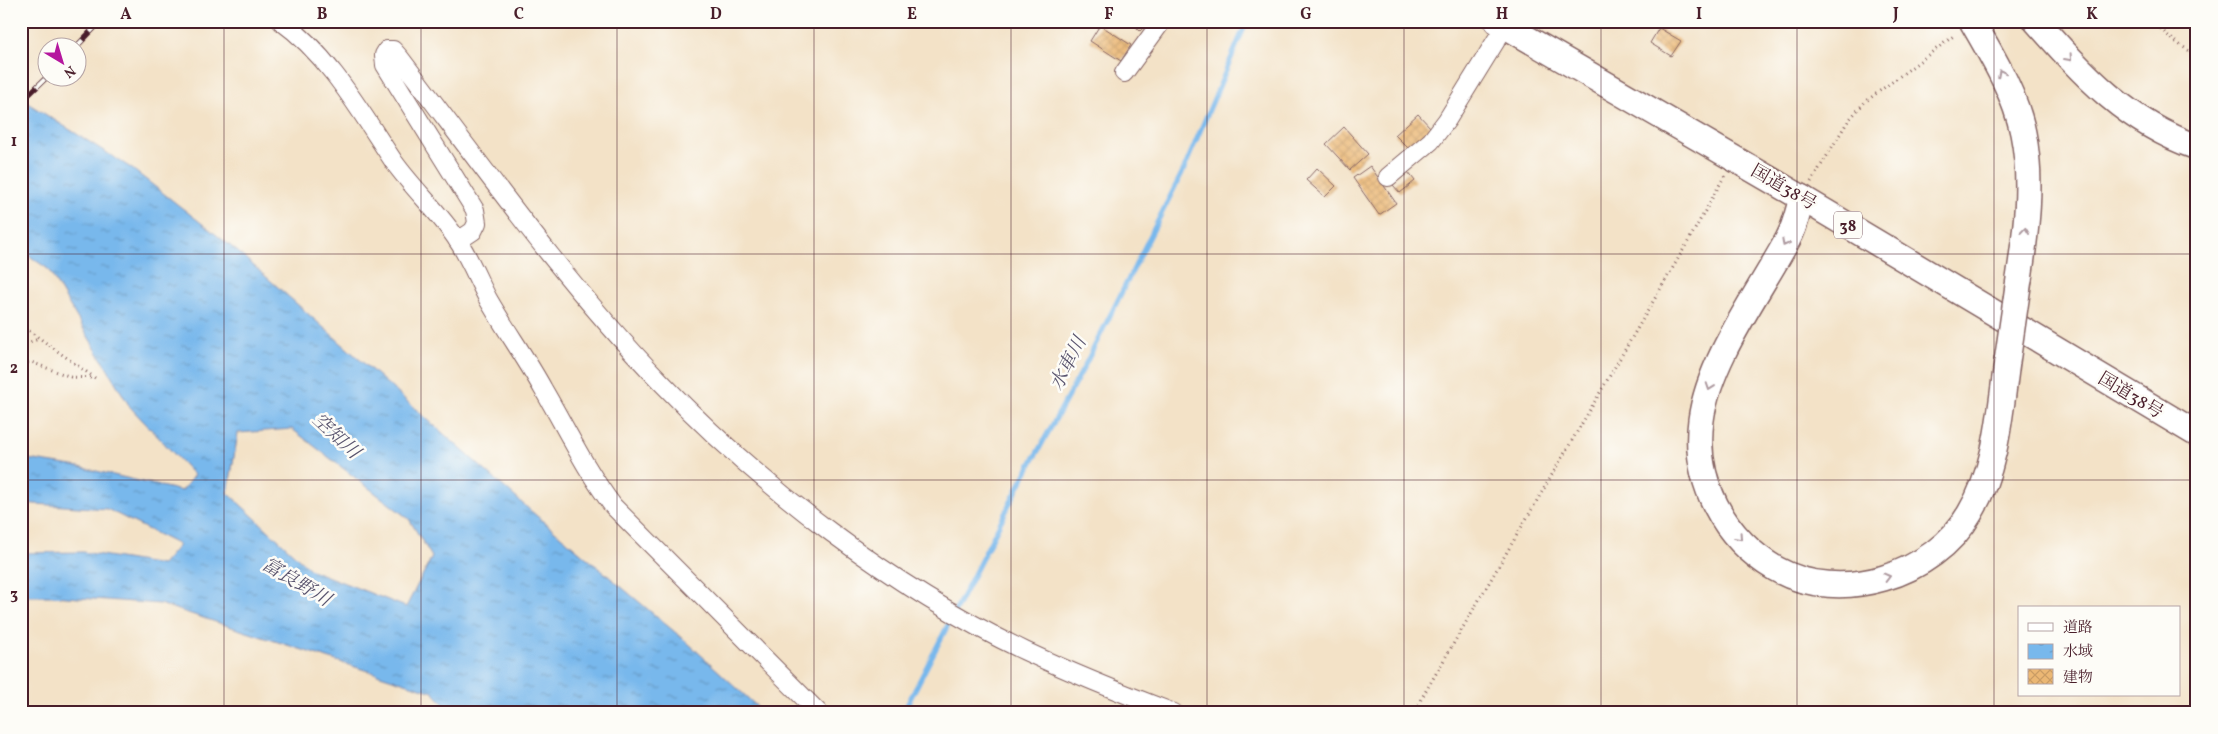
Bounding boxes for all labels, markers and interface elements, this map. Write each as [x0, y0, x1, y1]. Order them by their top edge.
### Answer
text: A [120, 4, 132, 26]
text: B [317, 4, 328, 26]
text: C [514, 4, 524, 26]
text: D [710, 4, 722, 26]
text: E [907, 4, 917, 26]
text: F [1104, 4, 1114, 26]
text: G [1300, 4, 1312, 26]
text: H [1496, 4, 1508, 26]
text: I [1696, 4, 1702, 26]
text: J [1892, 4, 1899, 26]
text: K [2086, 4, 2098, 26]
north arrow [38, 38, 88, 88]
one-way arrow [2063, 52, 2072, 61]
text: N [59, 60, 79, 82]
one-way arrow [1997, 69, 2007, 78]
text: 1 [11, 131, 17, 153]
street label: 国道38号 [1746, 159, 1821, 217]
road number: 38 [1834, 212, 1862, 238]
one-way arrow [2019, 226, 2030, 234]
one-way arrow [1782, 238, 1792, 247]
water label: 水車川 [1044, 331, 1094, 395]
text: 2 [10, 358, 18, 380]
street label: 国道38号 [2093, 367, 2168, 426]
one-way arrow [1706, 382, 1716, 391]
water label: 空知川 [306, 408, 367, 467]
one-way arrow [1733, 532, 1742, 541]
water label: 富良野川 [257, 552, 337, 614]
one-way arrow [1882, 572, 1891, 583]
text: 3 [10, 584, 18, 606]
legend [2018, 606, 2180, 696]
text: 道路 [2063, 618, 2093, 639]
text: 水域 [2063, 642, 2093, 663]
text: 建物 [2063, 668, 2093, 689]

